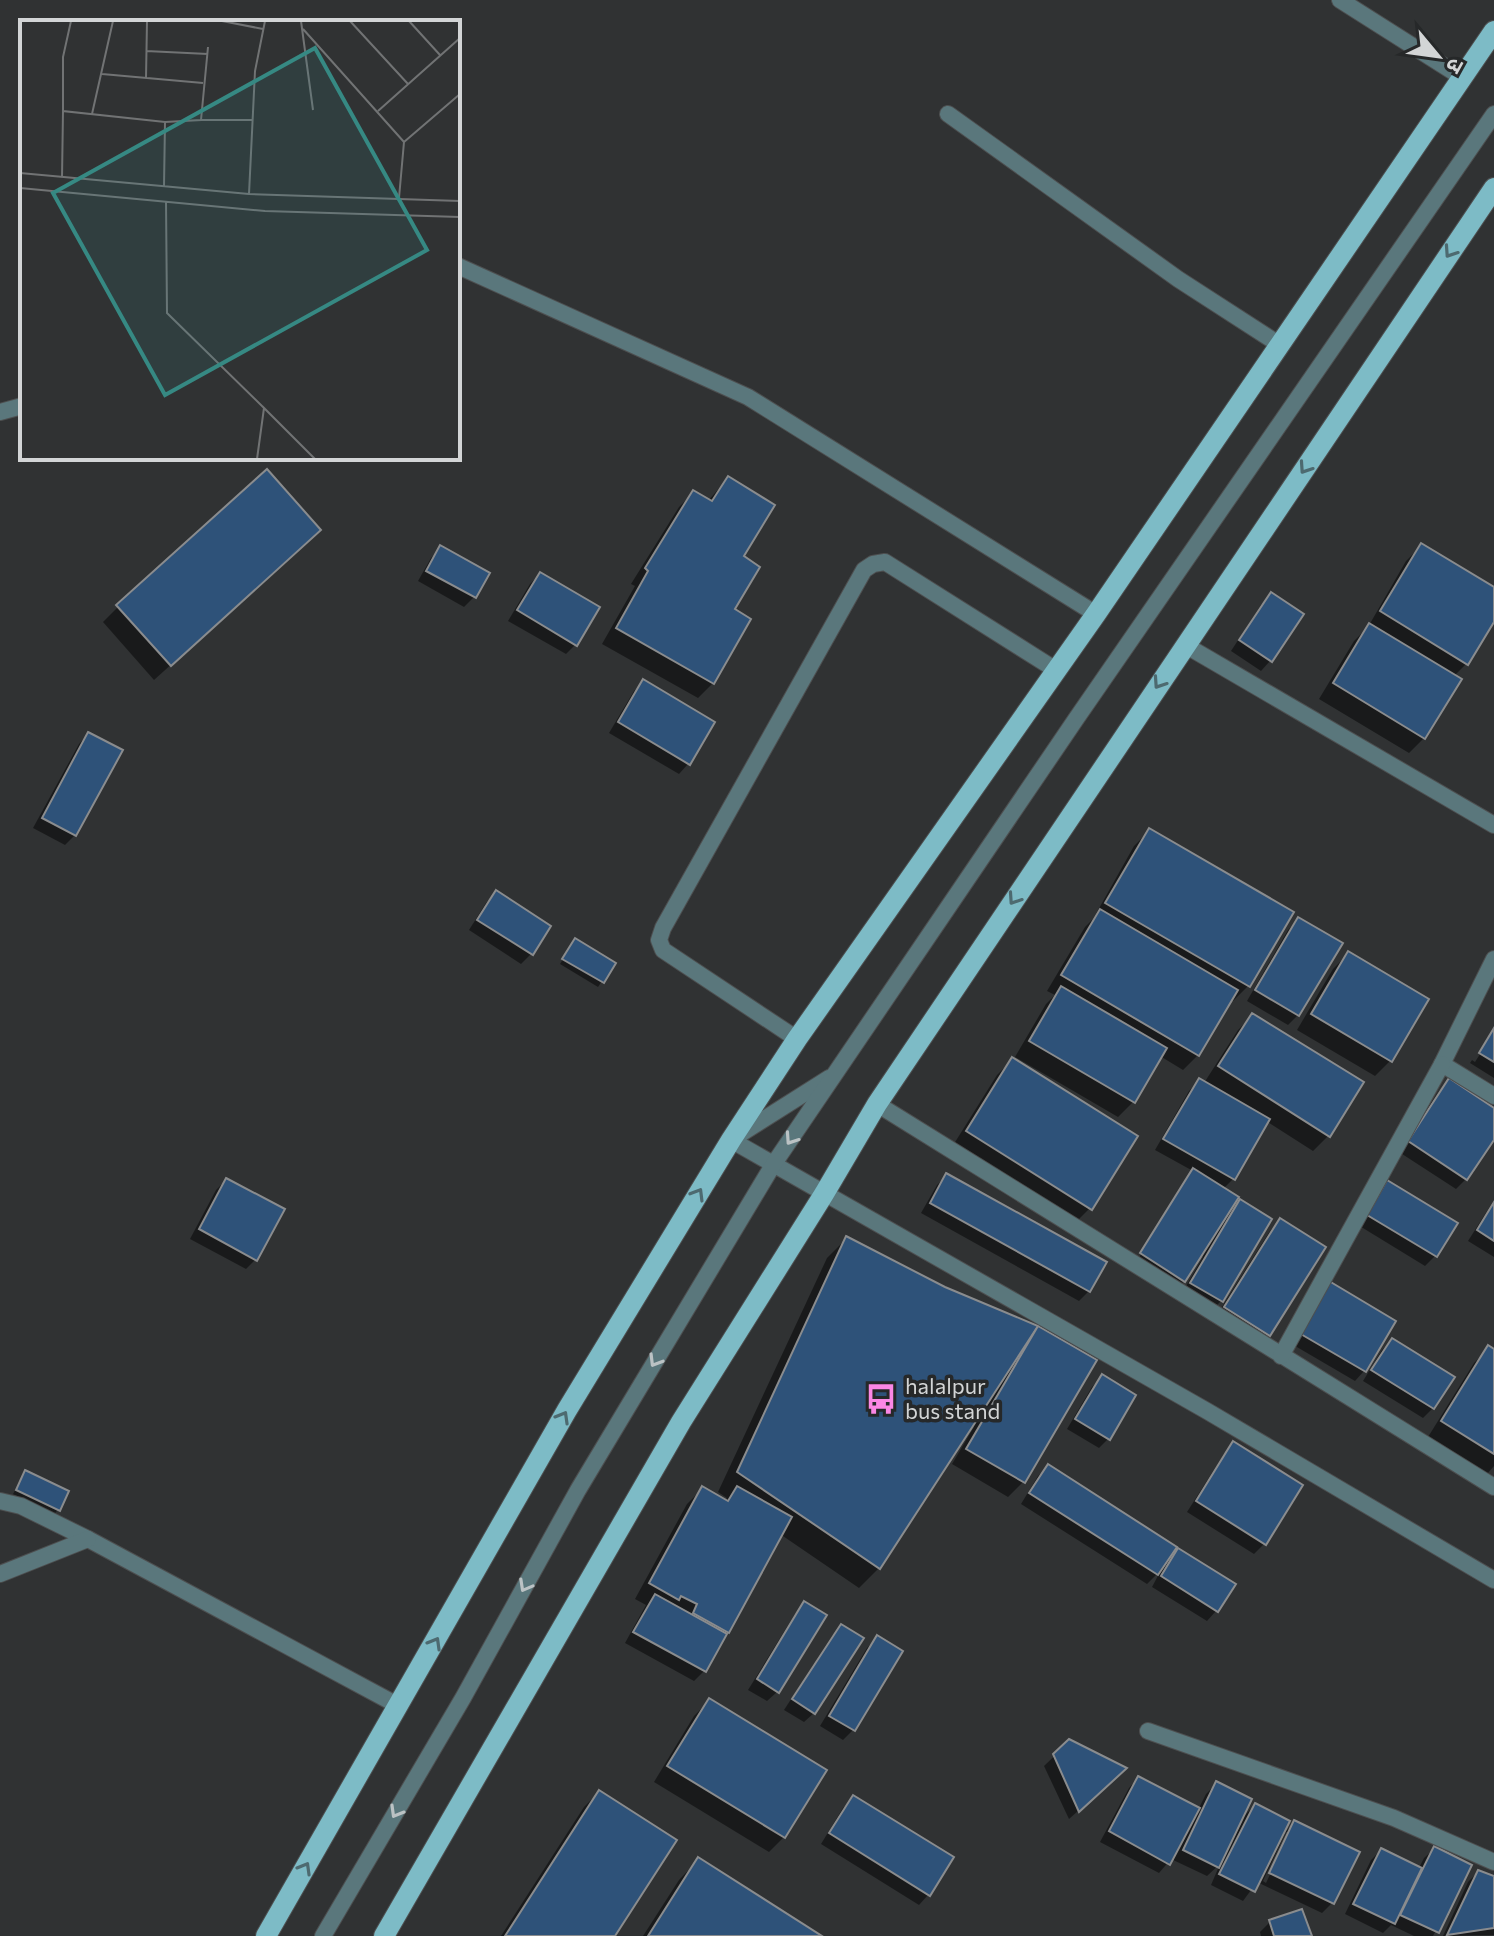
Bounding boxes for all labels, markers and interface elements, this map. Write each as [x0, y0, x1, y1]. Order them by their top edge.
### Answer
north arrow [1398, 16, 1478, 96]
inset map [20, 20, 460, 460]
text: उ [1440, 54, 1471, 79]
one-way arrow [1445, 244, 1460, 258]
one-way arrow [1300, 459, 1315, 473]
one-way arrow [1154, 675, 1169, 689]
one-way arrow [1009, 890, 1024, 905]
one-way arrow [785, 1131, 800, 1145]
one-way arrow [688, 1189, 703, 1203]
one-way arrow [650, 1352, 665, 1367]
place label: halalpur bus stand [905, 1372, 1000, 1424]
bus stop icon: halalpur bus stand [864, 1382, 898, 1416]
one-way arrow [553, 1411, 569, 1426]
one-way arrow [519, 1577, 535, 1592]
one-way arrow [425, 1637, 441, 1652]
one-way arrow [390, 1803, 406, 1818]
one-way arrow [295, 1863, 311, 1877]

